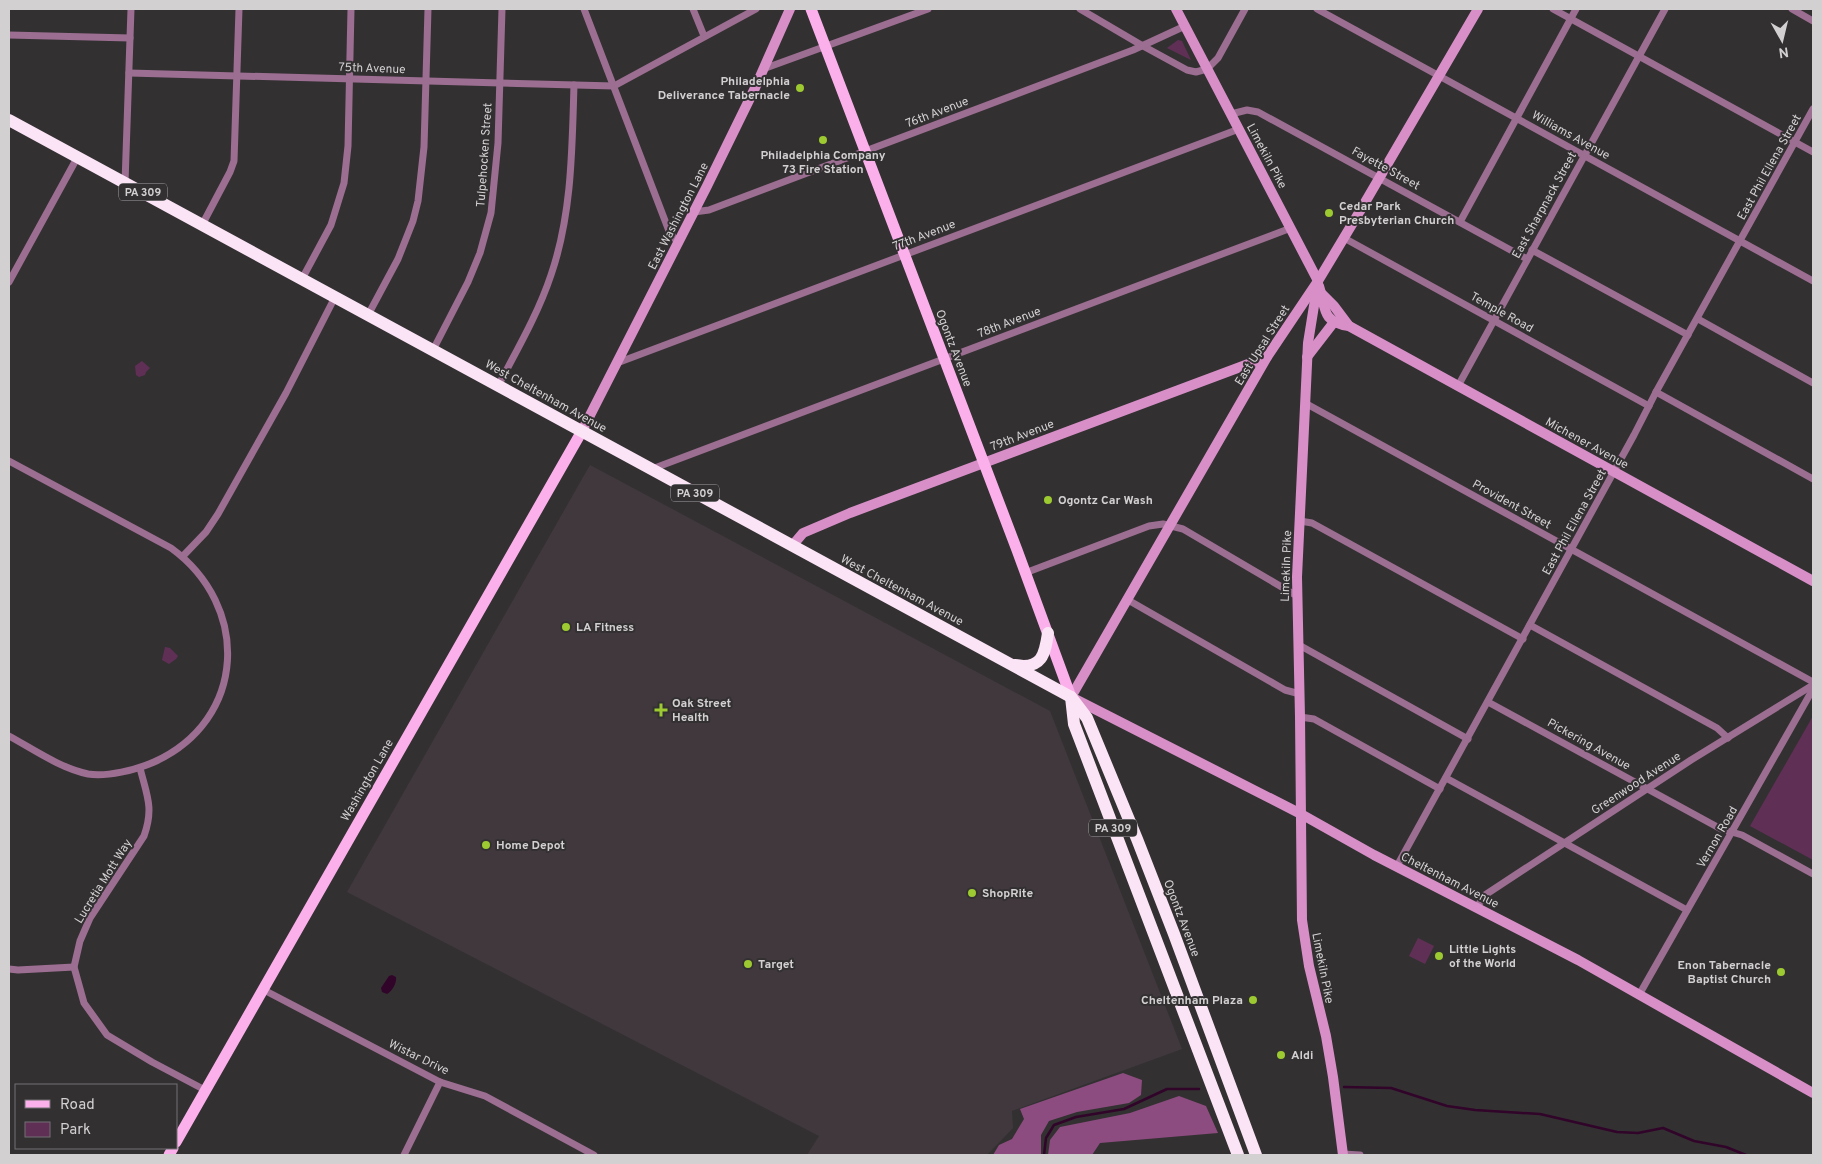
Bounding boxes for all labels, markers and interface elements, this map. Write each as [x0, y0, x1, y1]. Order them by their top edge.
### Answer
north arrow [1757, 15, 1807, 65]
text: N [1777, 42, 1790, 61]
street label: 75th Avenue [338, 60, 406, 78]
place label: Philadelphia Deliverance Tabernacle [658, 74, 790, 104]
marker: Philadelphia Deliverance Tabernacle [794, 82, 806, 94]
street label: 76th Avenue [904, 94, 971, 132]
street label: Tulpehocken Street [473, 102, 497, 208]
street label: Williams Avenue [1529, 108, 1613, 164]
street label: East Phil Ellena Street [1734, 112, 1806, 223]
street label: Limekiln Pike [1242, 121, 1290, 192]
marker: Philadelphia Company 73 Fire Station [817, 134, 829, 146]
street label: Fayette Street [1348, 144, 1423, 194]
place label: Philadelphia Company 73 Fire Station [760, 148, 886, 178]
street label: East Sharpnack Street [1509, 149, 1581, 262]
street label: East Washington Lane [645, 160, 713, 273]
road number: PA 309 [119, 183, 167, 200]
place label: Cedar Park Presbyterian Church [1339, 199, 1454, 229]
marker: Cedar Park Presbyterian Church [1323, 207, 1335, 219]
street label: 77th Avenue [891, 217, 958, 255]
street label: Temple Road [1467, 289, 1536, 337]
street label: East Upsal Street [1232, 302, 1294, 389]
street label: 78th Avenue [975, 304, 1043, 342]
street label: Ogontz Avenue [931, 307, 975, 389]
street label: West Cheltenham Avenue [482, 357, 609, 437]
street label: Michener Avenue [1542, 414, 1631, 473]
street label: 79th Avenue [988, 416, 1056, 455]
street label: East Phil Ellena Street [1539, 467, 1611, 578]
street label: Provident Street [1469, 477, 1554, 533]
road number: PA 309 [671, 484, 719, 502]
place label: Ogontz Car Wash [1058, 493, 1153, 509]
marker: Ogontz Car Wash [1042, 494, 1054, 506]
street label: Limekiln Pike [1278, 530, 1296, 602]
street label: West Cheltenham Avenue [837, 552, 966, 630]
place label: LA Fitness [576, 620, 634, 636]
marker: LA Fitness [560, 621, 572, 633]
place label: Oak Street Health [672, 696, 732, 726]
marker: Oak Street Health [654, 703, 668, 717]
street label: Pickering Avenue [1544, 715, 1633, 774]
street label: Washington Lane [338, 736, 398, 825]
street label: Greenwood Avenue [1589, 749, 1684, 819]
street label: Vernon Road [1694, 804, 1742, 871]
road number: PA 309 [1089, 820, 1137, 836]
street label: Lucretia Mott Way [71, 836, 136, 927]
place label: Home Depot [496, 838, 565, 854]
marker: Home Depot [480, 839, 492, 851]
street label: Cheltenham Avenue [1398, 849, 1501, 913]
street label: Ogontz Avenue [1159, 877, 1203, 959]
place label: ShopRite [982, 886, 1033, 902]
marker: ShopRite [966, 887, 978, 899]
street label: Limekiln Pike [1307, 931, 1337, 1005]
place label: Little Lights of the World [1449, 942, 1516, 972]
marker: Little Lights of the World [1433, 950, 1445, 962]
place label: Target [758, 957, 794, 973]
marker: Target [742, 958, 754, 970]
place label: Enon Tabernacle Baptist Church [1677, 958, 1771, 988]
marker: Enon Tabernacle Baptist Church [1775, 966, 1787, 978]
place label: Cheltenham Plaza [1141, 993, 1243, 1009]
marker: Cheltenham Plaza [1247, 994, 1259, 1006]
street label: Wistar Drive [386, 1036, 451, 1079]
place label: Aldi [1291, 1048, 1313, 1064]
marker: Aldi [1275, 1049, 1287, 1061]
legend [15, 1084, 178, 1149]
text: Road [60, 1096, 95, 1115]
text: Park [60, 1121, 91, 1140]

